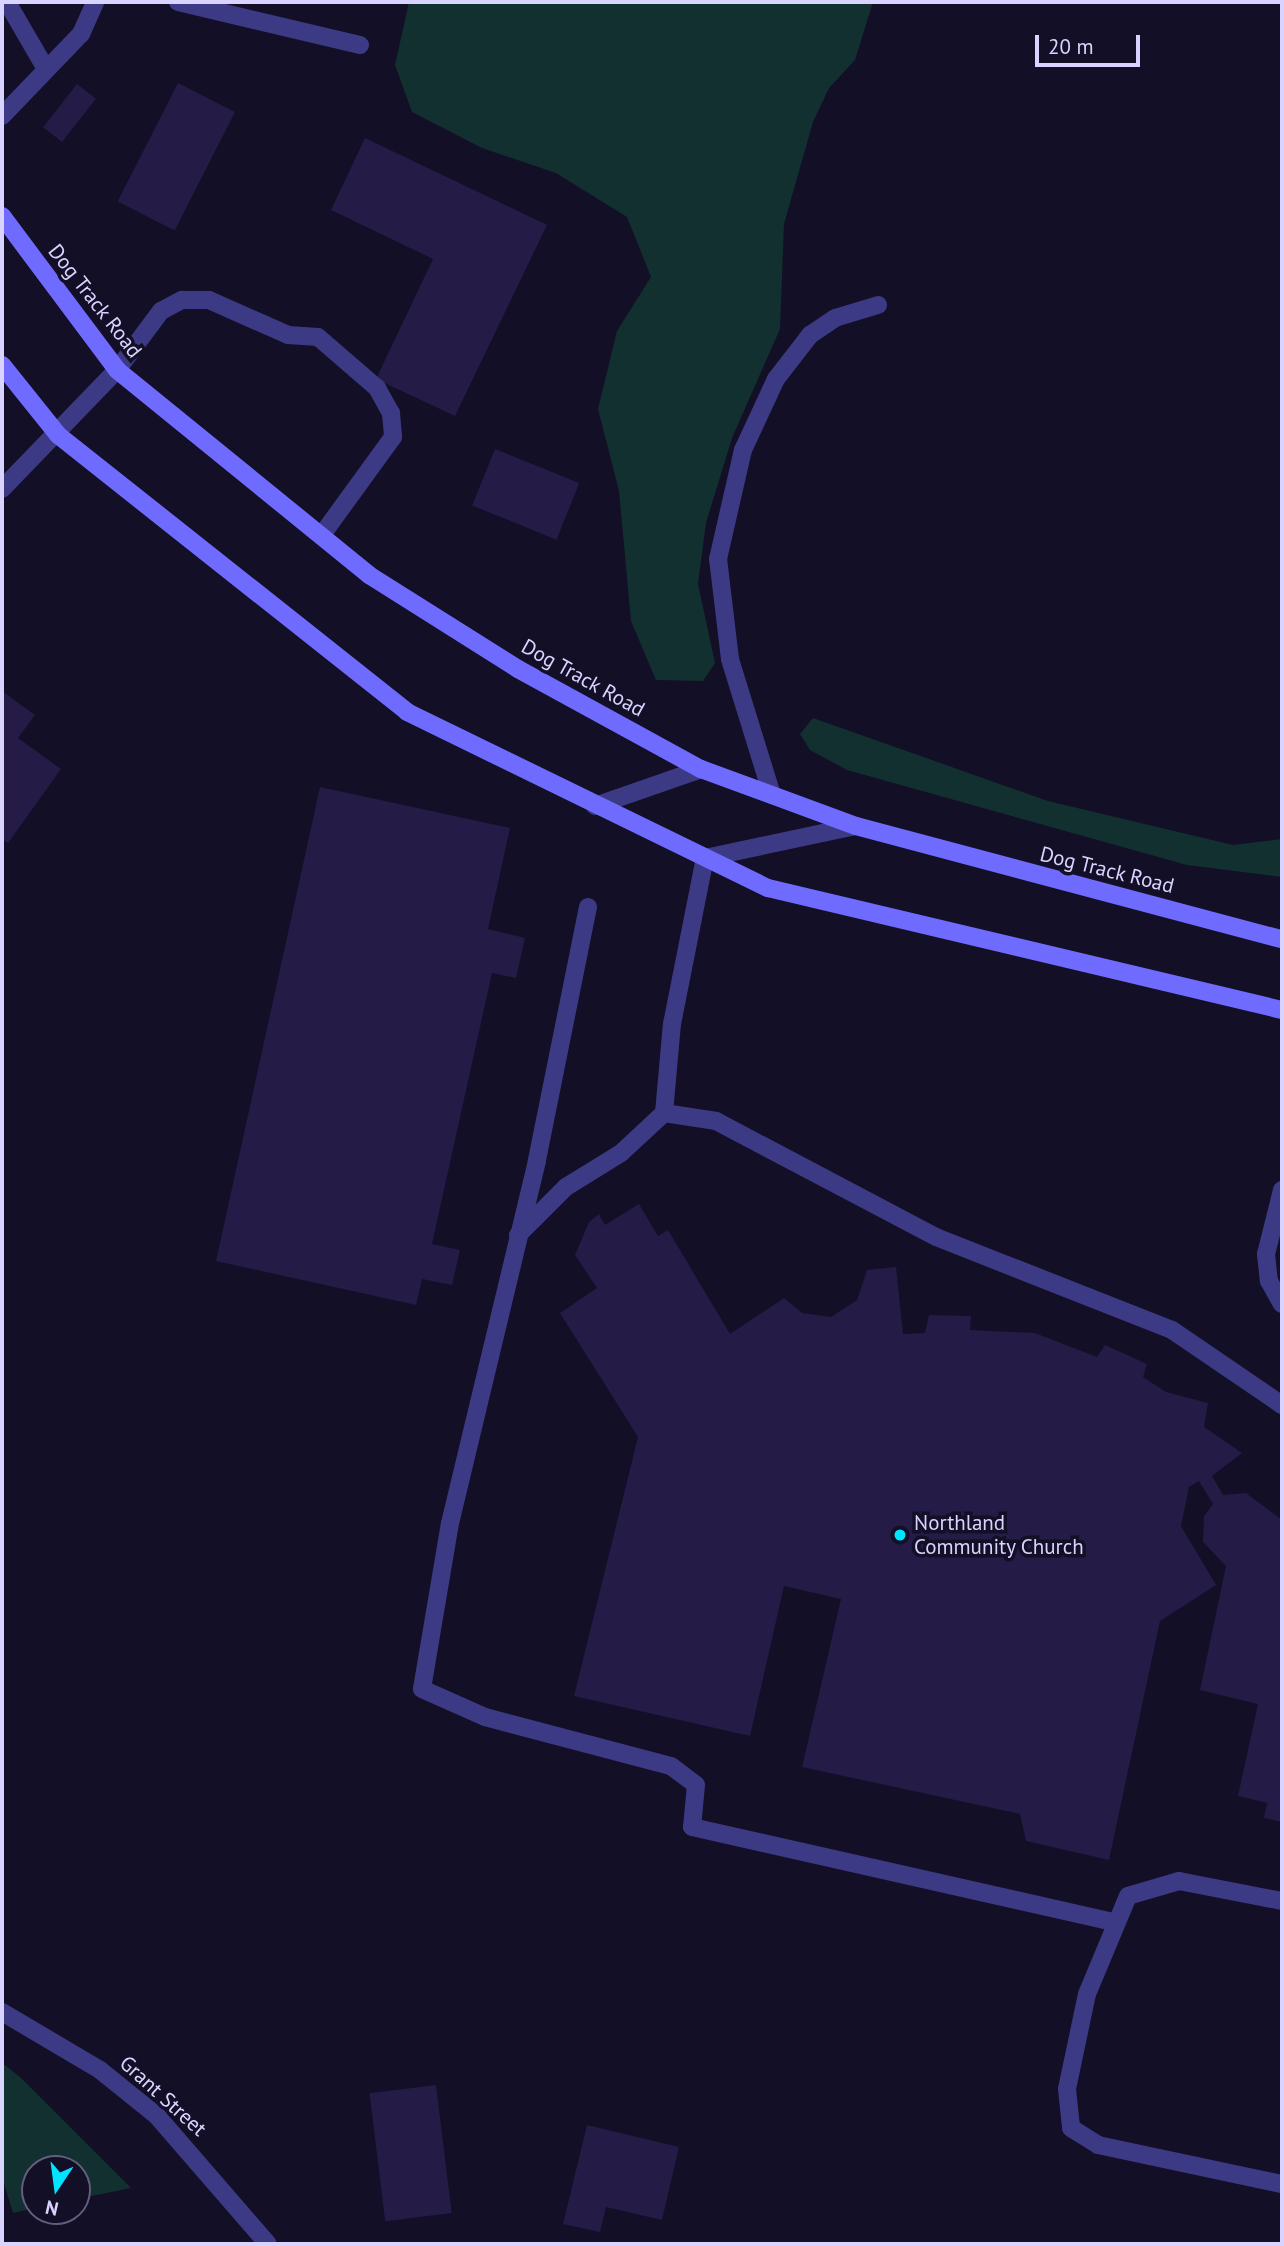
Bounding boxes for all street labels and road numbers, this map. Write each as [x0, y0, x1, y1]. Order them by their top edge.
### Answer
street label: Dog Track Road [42, 239, 148, 363]
street label: Dog Track Road [516, 633, 650, 723]
street label: Dog Track Road [1037, 841, 1177, 899]
street label: Grant Street [114, 2050, 212, 2142]

